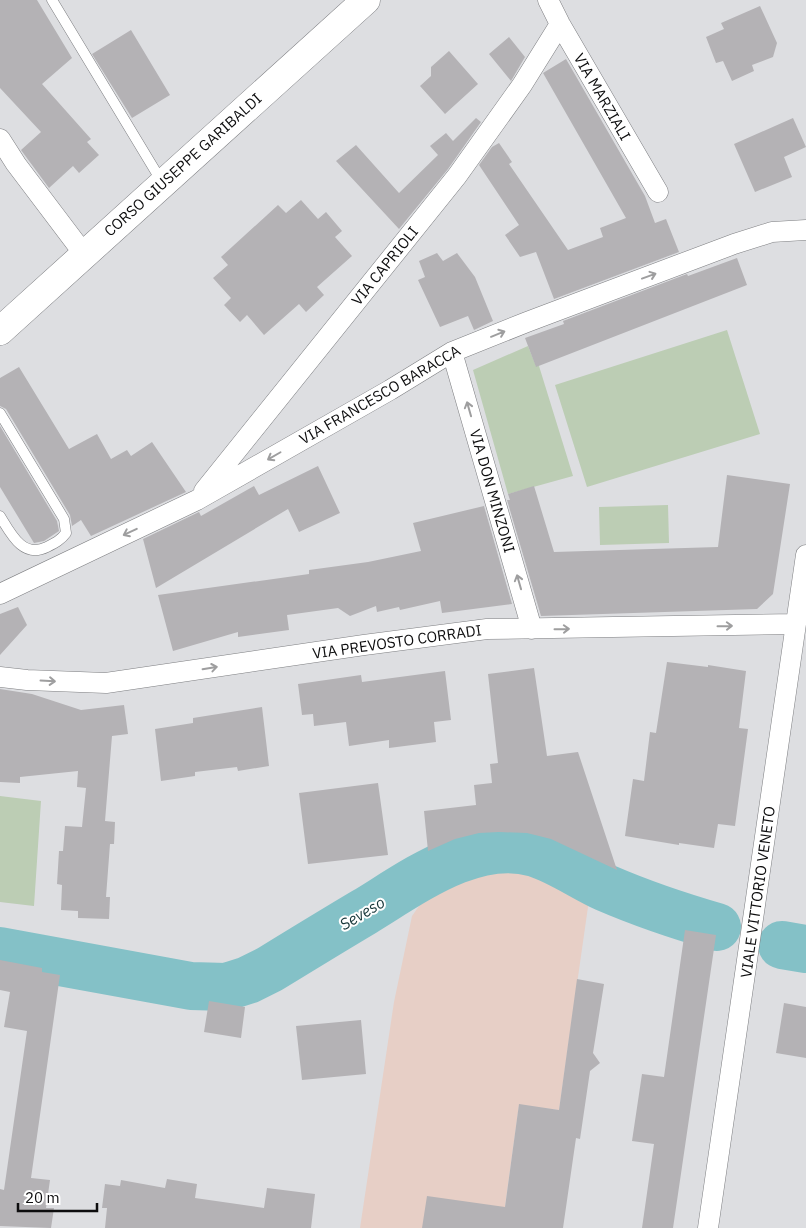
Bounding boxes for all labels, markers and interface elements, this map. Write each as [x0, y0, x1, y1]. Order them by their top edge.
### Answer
street label: VIA MARZIALI [570, 50, 635, 144]
street label: CORSO GIUSEPPE GARIBALDI [100, 89, 265, 240]
street label: VIA CAPRIOLI [347, 222, 422, 309]
one-way arrow [641, 271, 657, 280]
one-way arrow [490, 328, 505, 337]
street label: VIA FRANCESCO BARACCA [296, 340, 464, 449]
one-way arrow [463, 402, 473, 418]
street label: VIA DON MINZONI [466, 427, 519, 555]
one-way arrow [267, 451, 282, 461]
one-way arrow [123, 527, 138, 537]
one-way arrow [513, 575, 523, 591]
street label: VIA PREVOSTO CORRADI [311, 620, 483, 663]
one-way arrow [716, 621, 732, 631]
one-way arrow [554, 624, 570, 633]
one-way arrow [202, 663, 218, 673]
one-way arrow [40, 677, 56, 686]
street label: VIALE VITTORIO VENETO [736, 805, 779, 979]
water label: Seveso [336, 892, 388, 934]
scale bar [18, 1180, 96, 1212]
text: 20 m [25, 1188, 60, 1207]

